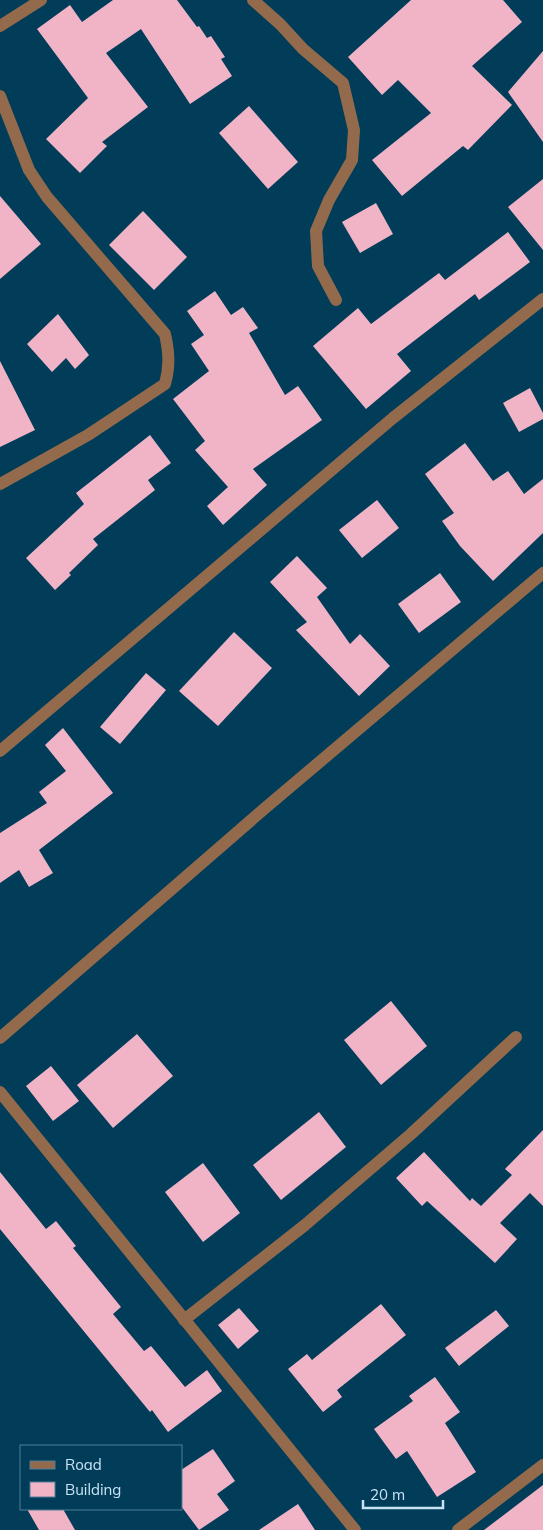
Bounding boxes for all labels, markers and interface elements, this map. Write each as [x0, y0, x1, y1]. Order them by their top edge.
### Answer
legend [20, 1445, 182, 1510]
text: Road [65, 1455, 102, 1474]
scale bar [363, 1478, 443, 1510]
text: Building [65, 1480, 121, 1499]
text: 20 m [370, 1485, 405, 1504]

